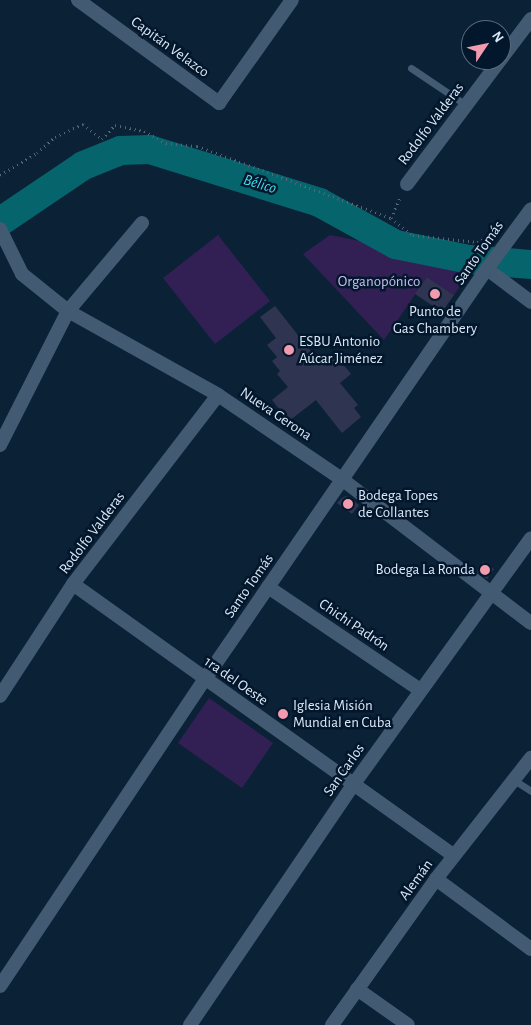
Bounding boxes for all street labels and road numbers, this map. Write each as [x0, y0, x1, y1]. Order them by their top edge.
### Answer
street label: Capitán Velazco [127, 13, 213, 81]
street label: Rodolfo Valderas [394, 79, 468, 169]
street label: Santo Tomás [450, 218, 508, 288]
street label: Nueva Gerona [237, 383, 315, 445]
street label: Rodolfo Valderas [55, 488, 129, 578]
street label: Santo Tomás [220, 551, 278, 621]
street label: Chichi Padrón [315, 595, 393, 655]
street label: 1ra del Oeste [201, 653, 271, 709]
street label: San Carlos [319, 740, 369, 800]
street label: Alemán [395, 856, 437, 904]

